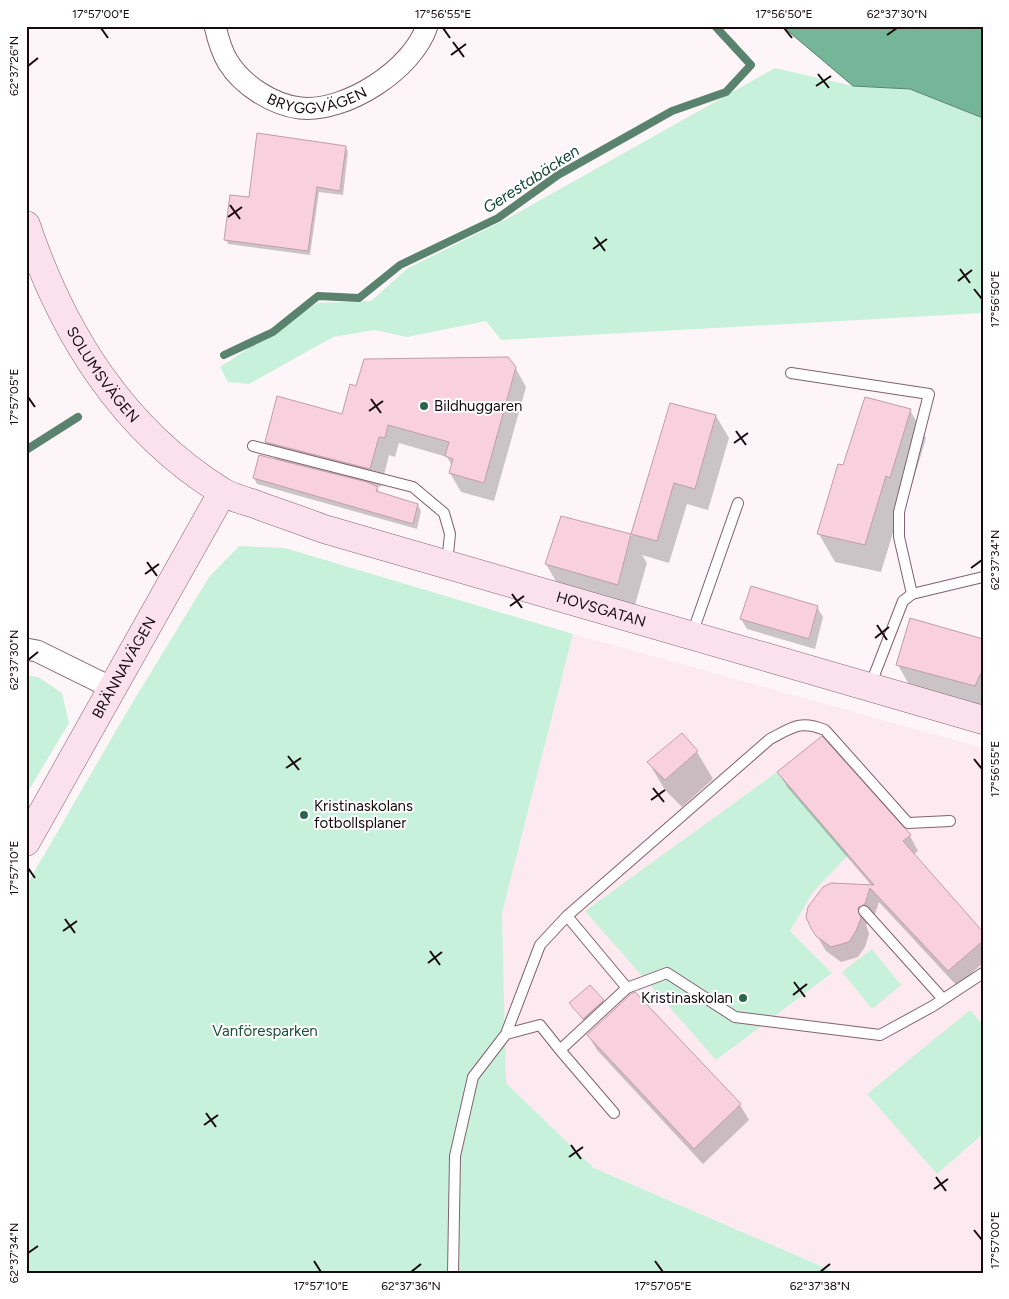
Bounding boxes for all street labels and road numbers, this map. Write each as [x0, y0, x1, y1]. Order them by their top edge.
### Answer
street label: BRYGGVÄGEN [264, 83, 370, 118]
street label: SOLUMSVÄGEN [63, 323, 143, 426]
street label: HOVSGATAN [554, 588, 648, 631]
street label: BRÄNNAVÄGEN [88, 614, 160, 722]

